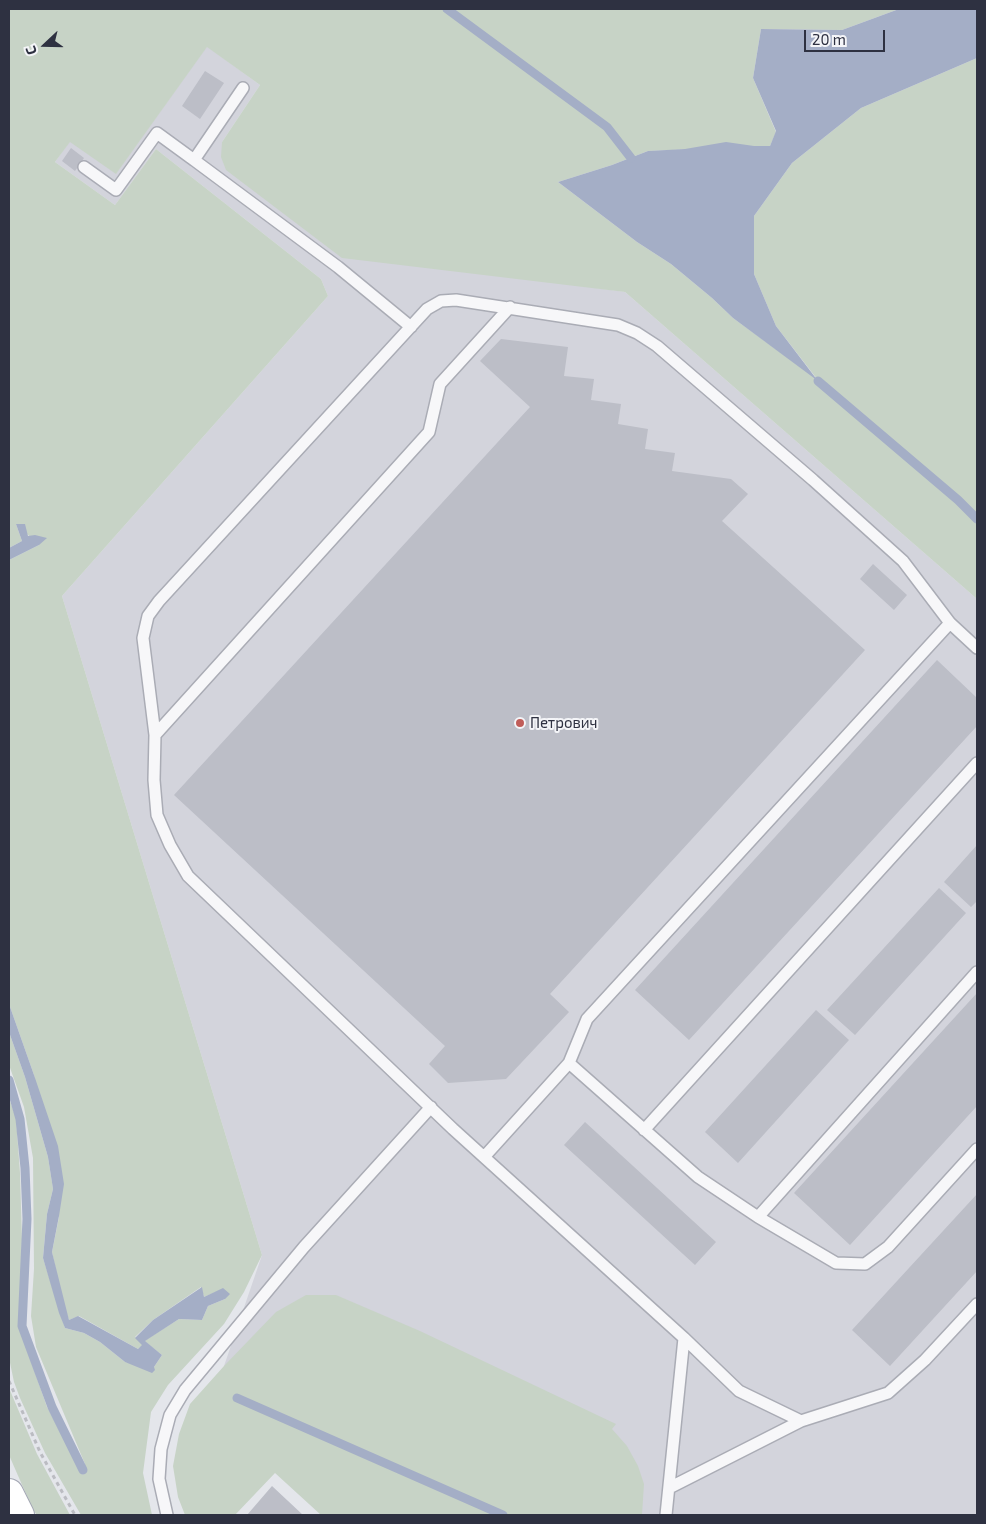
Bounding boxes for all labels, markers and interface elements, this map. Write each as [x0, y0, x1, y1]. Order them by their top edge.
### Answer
north arrow [20, 20, 70, 70]
scale bar [806, 20, 887, 52]
text: 20 m [812, 30, 846, 48]
text: С [21, 44, 40, 57]
place label: Петрович [530, 714, 598, 732]
marker: Петрович [514, 717, 526, 729]

